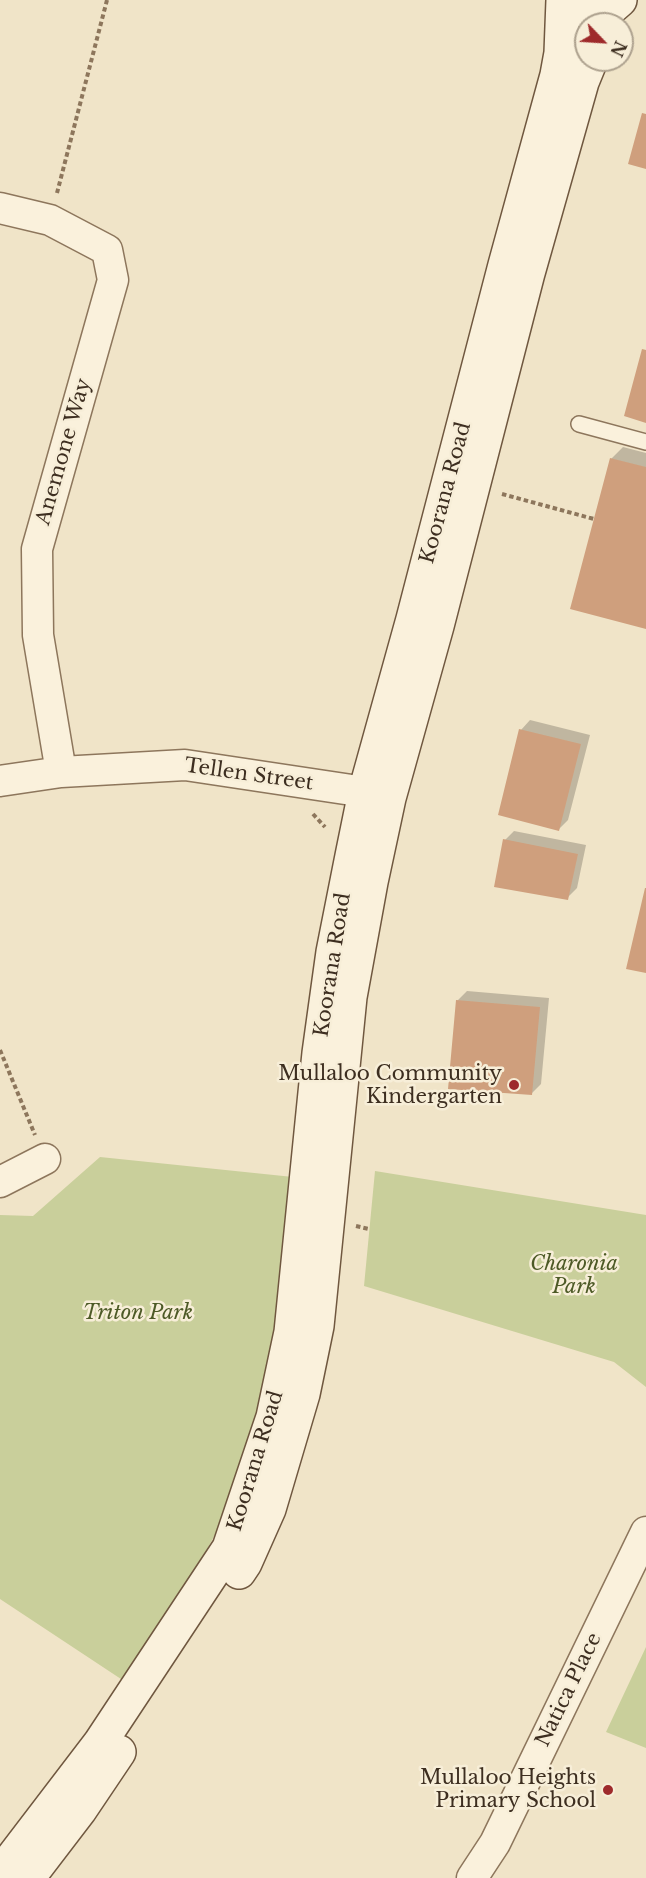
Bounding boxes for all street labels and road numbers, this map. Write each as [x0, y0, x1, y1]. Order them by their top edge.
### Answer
street label: Anemone Way [32, 376, 96, 528]
street label: Koorana Road [416, 420, 476, 566]
street label: Tellen Street [183, 754, 315, 796]
street label: Koorana Road [310, 891, 356, 1039]
street label: Koorana Road [223, 1388, 289, 1534]
street label: Natica Place [531, 1629, 607, 1751]

